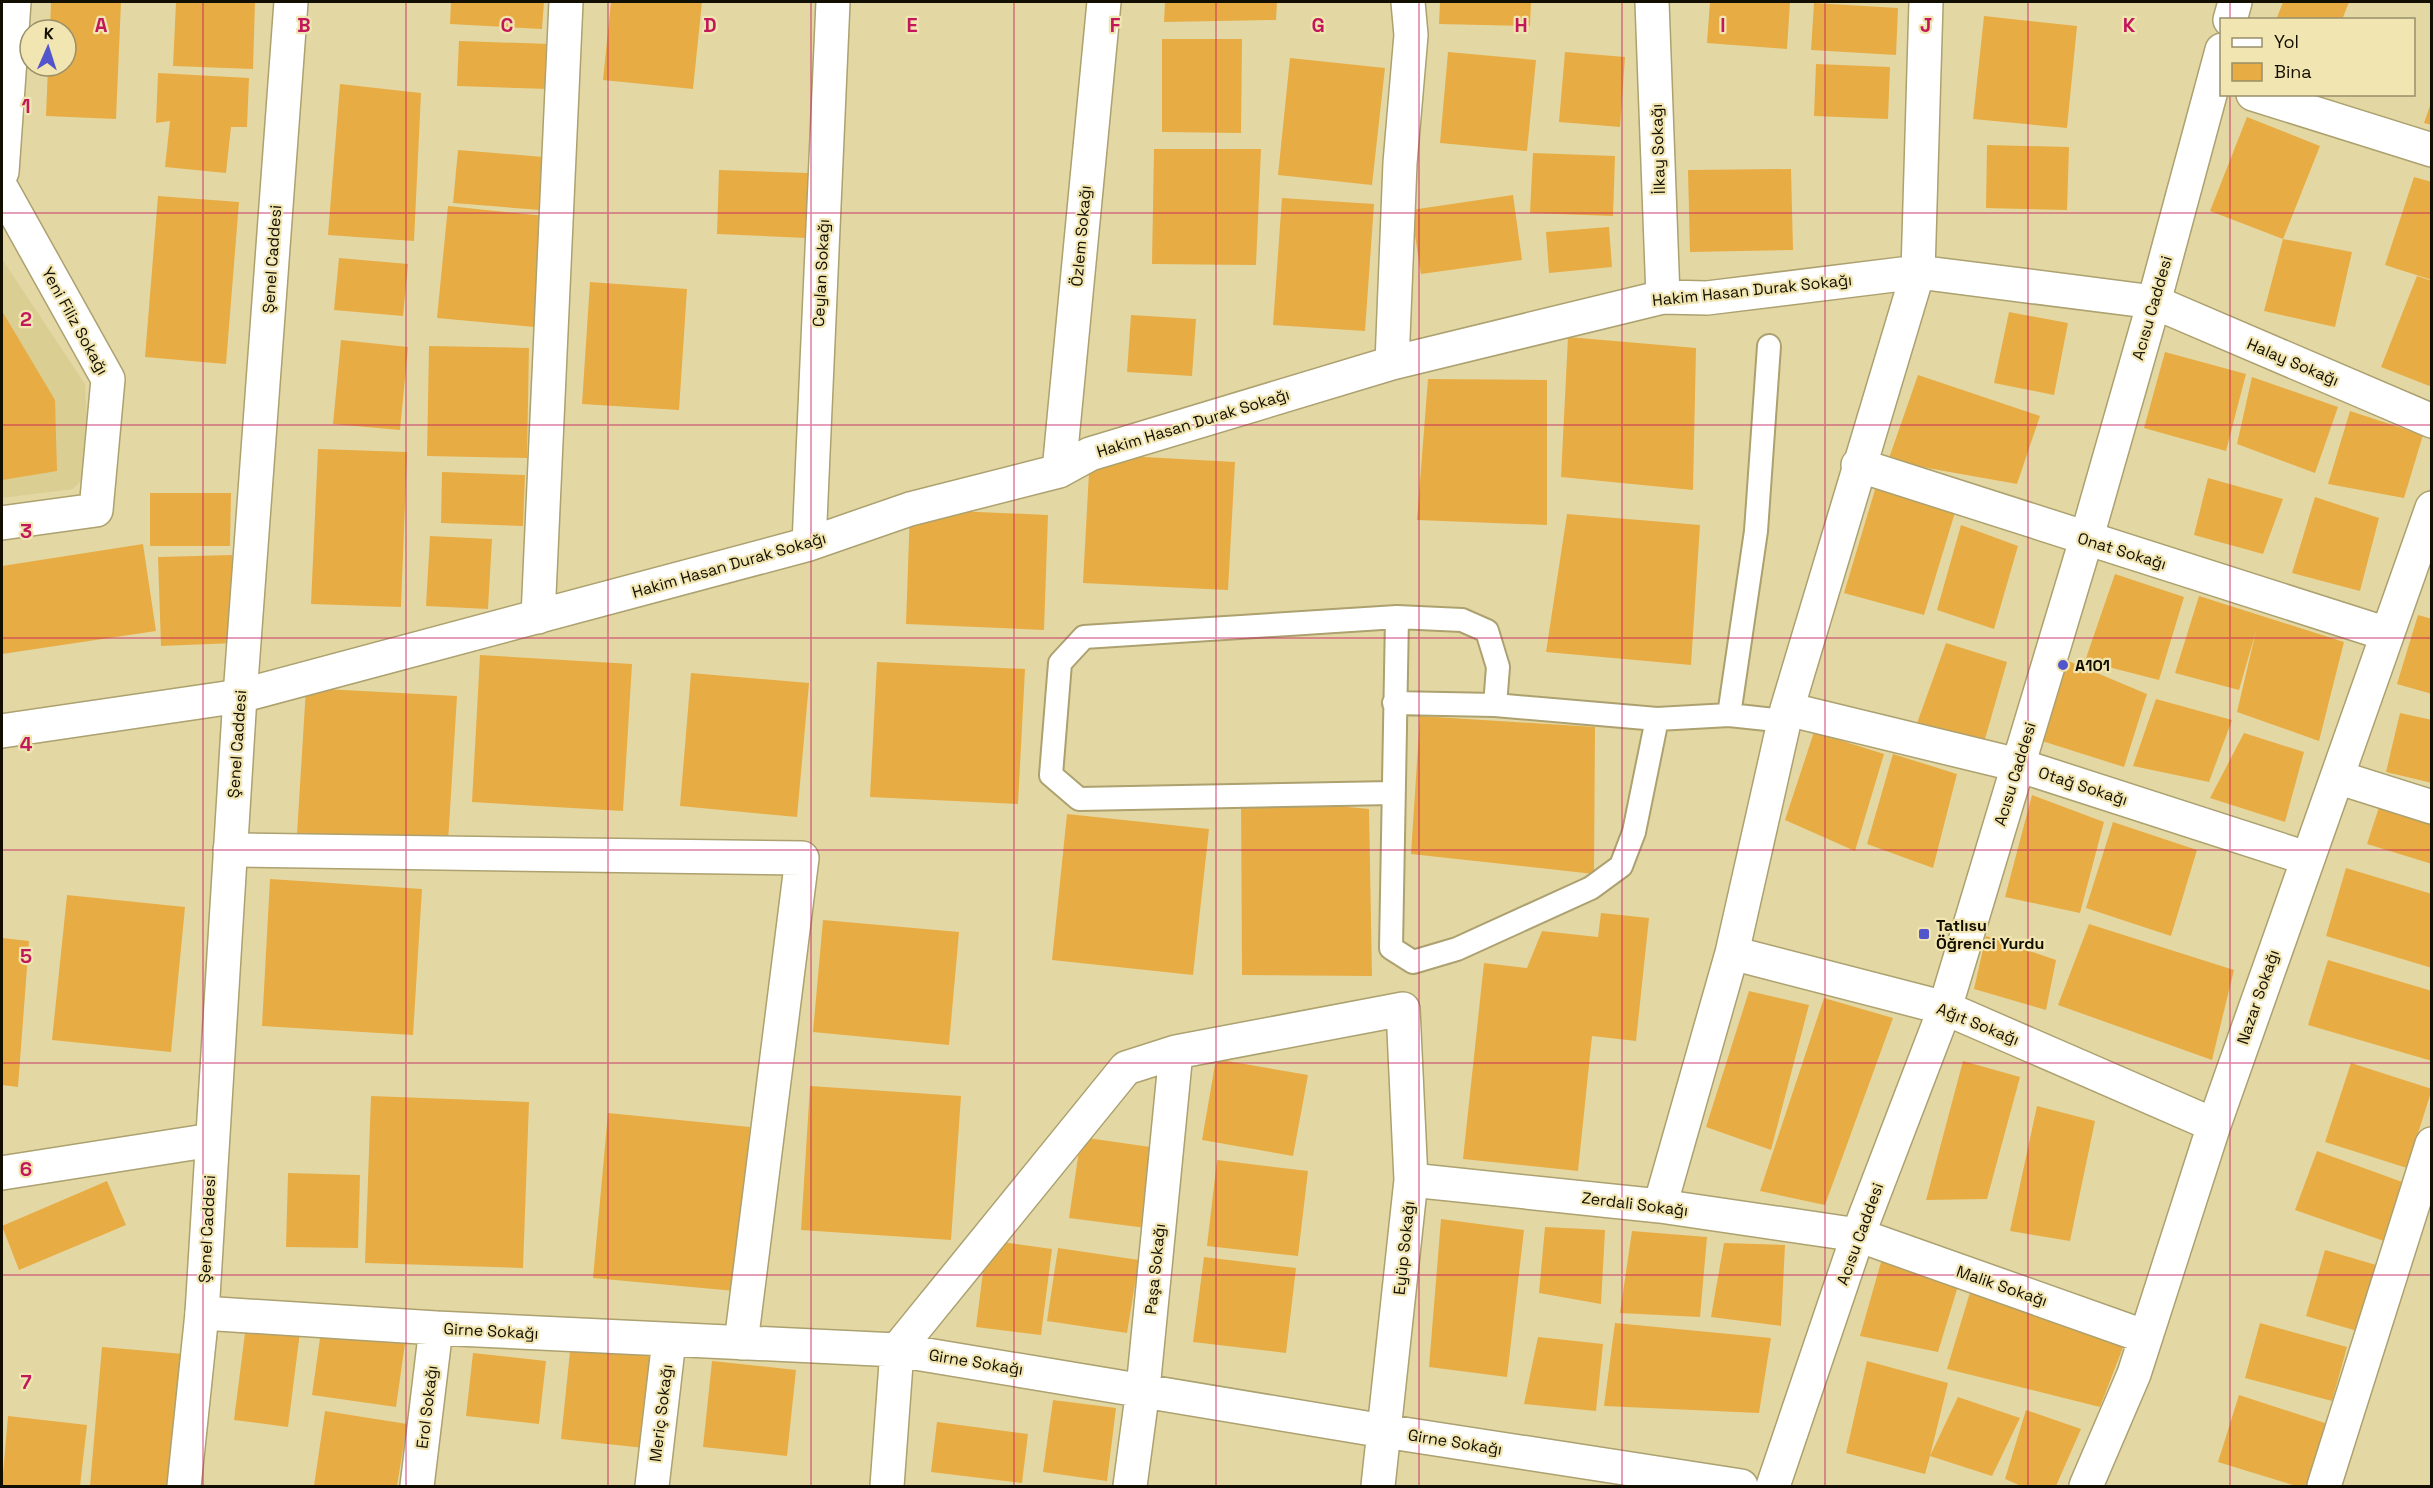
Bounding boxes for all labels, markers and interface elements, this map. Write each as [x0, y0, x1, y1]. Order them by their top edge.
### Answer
text: A [95, 12, 108, 38]
text: B [297, 12, 311, 38]
text: C [501, 12, 514, 38]
text: D [703, 12, 717, 38]
text: E [906, 12, 918, 38]
text: F [1110, 12, 1121, 38]
text: G [1311, 12, 1325, 38]
text: H [1514, 12, 1528, 38]
text: I [1720, 12, 1726, 38]
text: J [1920, 12, 1932, 38]
text: K [2123, 12, 2136, 38]
north arrow [18, 18, 78, 78]
legend [2220, 18, 2415, 96]
text: K [43, 23, 54, 44]
text: Yol [2274, 30, 2299, 53]
text: Bina [2274, 60, 2312, 83]
text: 1 [21, 93, 31, 119]
street label: İlkay Sokağı [1646, 103, 1670, 195]
street label: Özlem Sokağı [1066, 184, 1096, 288]
street label: Şenel Caddesi [258, 204, 286, 314]
street label: Ceylan Sokağı [808, 219, 834, 327]
street label: Acısu Caddesi [2127, 253, 2177, 363]
street label: Yeni Filiz Sokağı [37, 264, 113, 378]
street label: Hakim Hasan Durak Sokağı [1651, 269, 1853, 311]
text: 2 [20, 306, 32, 332]
street label: Halay Sokağı [2244, 333, 2342, 391]
street label: Hakim Hasan Durak Sokağı [1094, 384, 1292, 462]
text: 3 [20, 518, 32, 544]
street label: Hakim Hasan Durak Sokağı [630, 527, 828, 603]
street label: Onat Sokağı [2075, 528, 2169, 574]
place label: A101 [2075, 655, 2110, 676]
marker: A101 [2056, 658, 2070, 672]
street label: Şenel Caddesi [223, 689, 251, 799]
street label: Acısu Caddesi [1989, 719, 2041, 829]
text: 4 [20, 731, 33, 757]
street label: Otağ Sokağı [2036, 762, 2130, 810]
place label: Tatlısu Öğrenci Yurdu [1936, 915, 2044, 954]
marker: Tatlısu Öğrenci Yurdu [1917, 927, 1931, 941]
text: 5 [20, 943, 32, 969]
street label: Nazar Sokağı [2232, 947, 2284, 1047]
street label: Ağıt Sokağı [1934, 998, 2022, 1050]
text: 6 [20, 1156, 32, 1182]
street label: Şenel Caddesi [194, 1174, 220, 1284]
street label: Acısu Caddesi [1832, 1180, 1888, 1288]
street label: Zerdali Sokağı [1581, 1187, 1689, 1221]
street label: Eyüp Sokağı [1389, 1200, 1419, 1296]
street label: Paşa Sokağı [1140, 1222, 1170, 1316]
street label: Malik Sokağı [1954, 1261, 2050, 1311]
street label: Girne Sokağı [443, 1318, 539, 1344]
street label: Girne Sokağı [927, 1344, 1025, 1380]
street label: Meriç Sokağı [645, 1363, 677, 1463]
street label: Erol Sokağı [411, 1364, 443, 1450]
text: 7 [20, 1369, 32, 1395]
street label: Girne Sokağı [1406, 1424, 1504, 1460]

